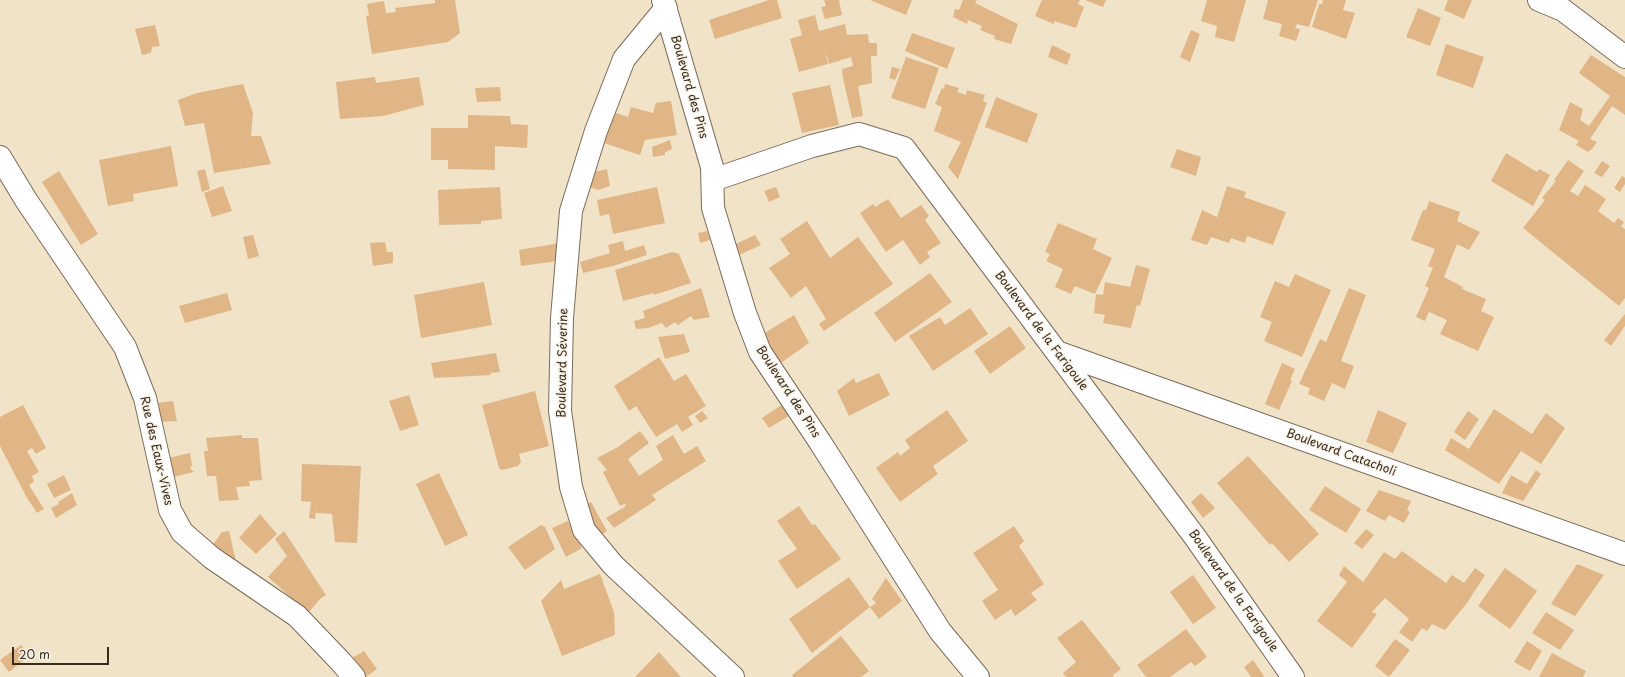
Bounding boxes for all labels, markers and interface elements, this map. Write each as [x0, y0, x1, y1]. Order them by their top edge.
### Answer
street label: Boulevard des Pins [667, 34, 711, 140]
street label: Boulevard de la Farigoule [991, 268, 1091, 394]
street label: Boulevard Séverine [555, 308, 571, 418]
street label: Boulevard des Pins [753, 343, 823, 441]
street label: Rue des Eaux-Vives [136, 395, 176, 507]
street label: Boulevard Catacholi [1284, 426, 1398, 480]
street label: Boulevard de la Farigoule [1185, 527, 1281, 655]
scale bar [14, 639, 111, 665]
text: 20 m [19, 645, 50, 663]

